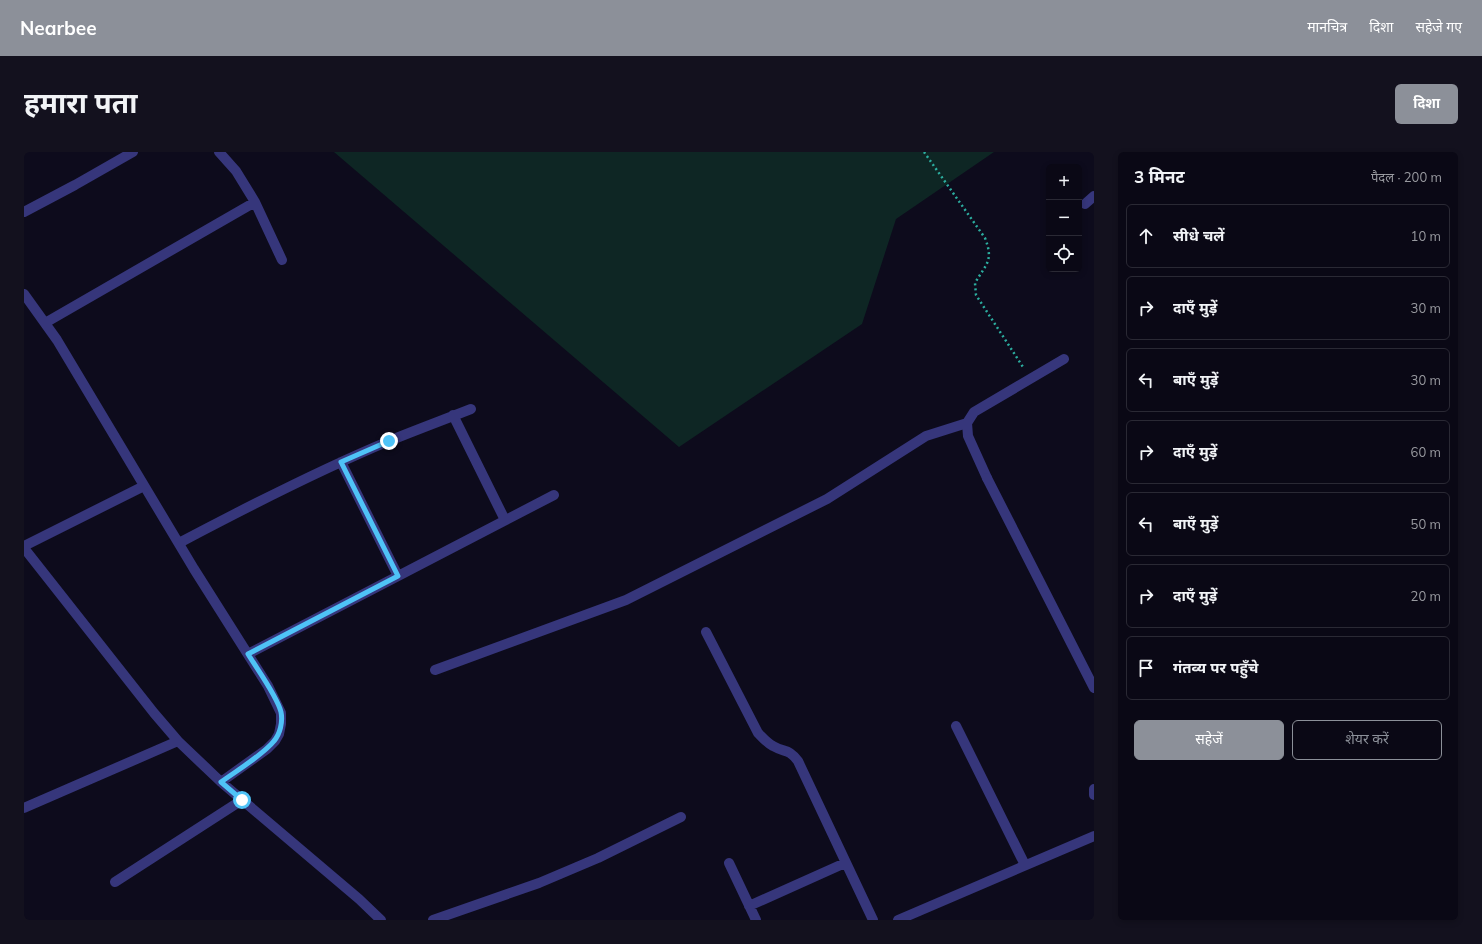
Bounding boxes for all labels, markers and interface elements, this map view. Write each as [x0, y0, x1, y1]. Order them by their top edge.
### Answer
text: Nearbee [20, 16, 97, 40]
text: मानचित्र [1307, 18, 1347, 36]
text: दिशा [1369, 18, 1393, 36]
text: सहेजे गए [1415, 18, 1462, 36]
button: दिशा [1395, 84, 1458, 124]
text: हमारा पता [24, 85, 137, 120]
map controls [1046, 164, 1082, 272]
button: + [1046, 164, 1082, 200]
text: 3 मिनट [1134, 166, 1185, 187]
text: पैदल · 200 m [1371, 169, 1442, 185]
button: − [1046, 200, 1082, 236]
icon: ahead [1135, 225, 1157, 247]
text: सीधे चलें [1173, 226, 1224, 245]
text: 10 m [1411, 228, 1441, 244]
button: locate [1046, 236, 1082, 272]
icon: right [1135, 297, 1157, 319]
text: दाएँ मुड़ें [1173, 298, 1217, 317]
text: 30 m [1411, 300, 1441, 316]
icon: left [1135, 369, 1157, 391]
text: बाएँ मुड़ें [1173, 370, 1218, 389]
text: 30 m [1411, 372, 1441, 388]
route end [380, 432, 398, 450]
icon: right [1135, 441, 1157, 463]
text: दाएँ मुड़ें [1173, 442, 1217, 461]
text: 60 m [1411, 444, 1441, 460]
icon: left [1135, 513, 1157, 535]
text: बाएँ मुड़ें [1173, 514, 1218, 533]
text: 50 m [1411, 516, 1441, 532]
icon: right [1135, 585, 1157, 607]
text: दाएँ मुड़ें [1173, 586, 1217, 605]
text: 20 m [1411, 588, 1441, 604]
icon: arrive [1135, 657, 1157, 679]
text: गंतव्य पर पहुँचे [1173, 658, 1258, 677]
button: सहेजें [1134, 720, 1284, 760]
button: शेयर करें [1292, 720, 1442, 760]
route start [233, 791, 251, 809]

